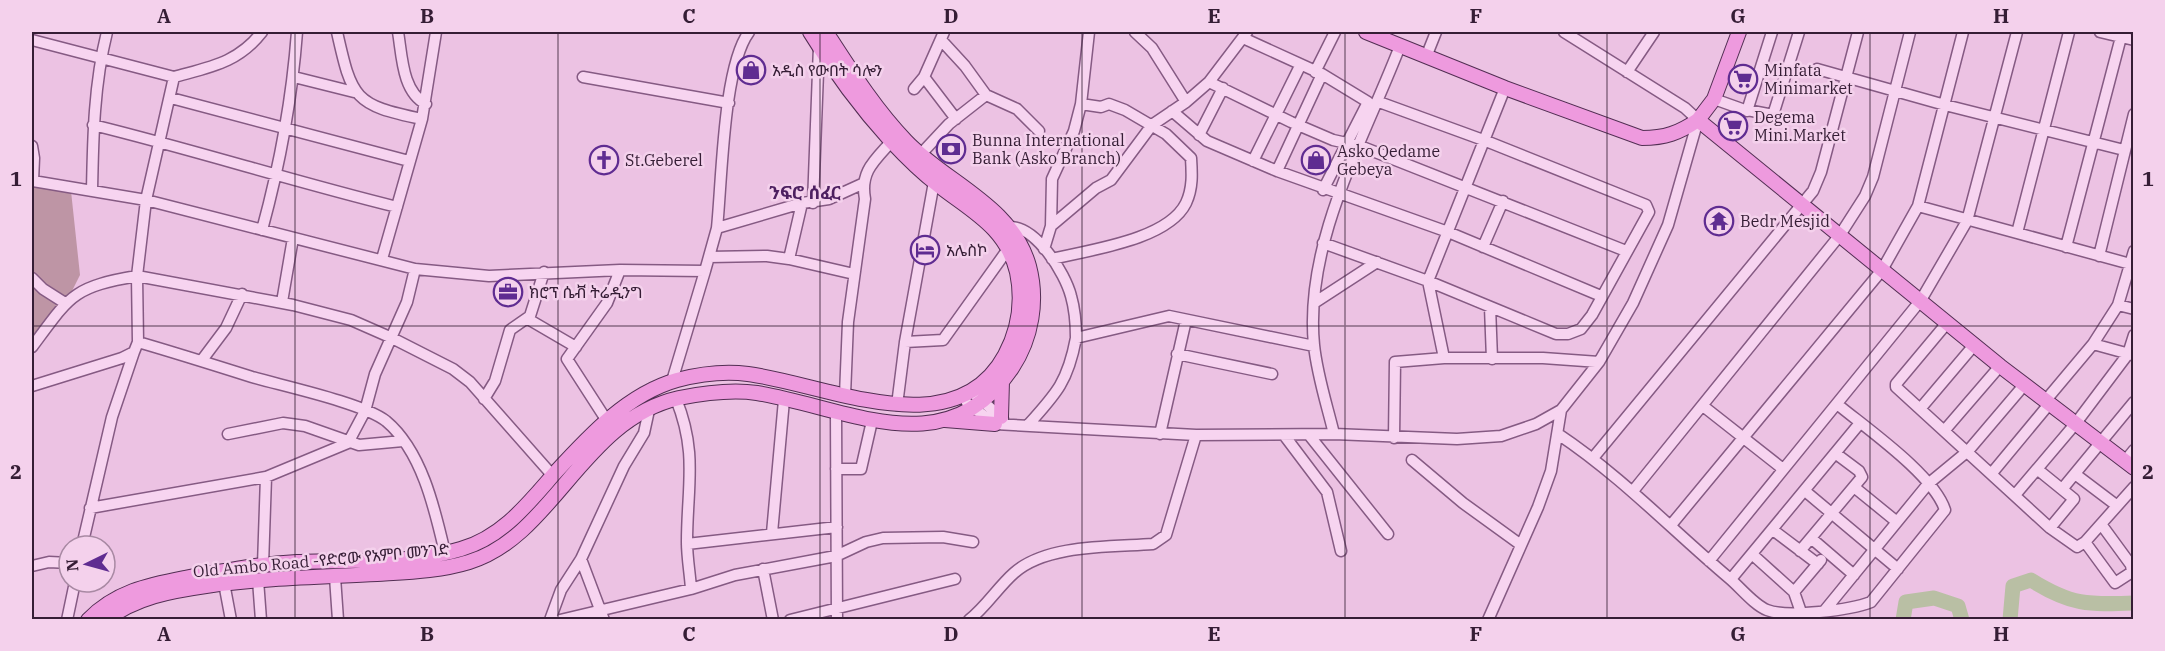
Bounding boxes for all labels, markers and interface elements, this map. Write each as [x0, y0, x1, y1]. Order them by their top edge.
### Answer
text: A [157, 2, 171, 29]
text: B [420, 2, 434, 29]
text: C [682, 2, 696, 29]
text: D [943, 2, 959, 29]
text: E [1207, 2, 1221, 29]
text: F [1470, 2, 1482, 29]
text: G [1730, 2, 1746, 29]
text: H [1993, 2, 2009, 29]
shop icon: አዲስ የውበት ሳሎን [735, 54, 767, 86]
place label: አዲስ የውበት ሳሎን [772, 60, 882, 80]
place label: Minfata Minimarket [1764, 60, 1853, 98]
supermarket icon: Minfata Minimarket [1727, 63, 1759, 95]
place label: Degema Mini.Market [1754, 107, 1846, 145]
supermarket icon: Degema Mini.Market [1717, 110, 1749, 142]
place label: Bunna International Bank (Asko Branch) [972, 130, 1125, 168]
bank icon: Bunna International Bank (Asko Branch) [935, 133, 967, 165]
place label: Asko Qedame Gebeya [1337, 141, 1440, 179]
church icon: St.Geberel [588, 144, 620, 176]
shop icon: Asko Qedame Gebeya [1300, 144, 1332, 176]
place label: St.Geberel [625, 150, 703, 170]
text: 1 [10, 165, 22, 192]
text: 1 [2142, 165, 2154, 192]
district label: ንፍሮ ሰፈር [769, 181, 841, 204]
temple icon: Bedr Mesjid [1703, 205, 1735, 237]
place label: Bedr Mesjid [1740, 211, 1830, 231]
hotel icon: አሌስኮ [909, 234, 941, 266]
place label: አሌስኮ [946, 240, 987, 260]
office icon: ክሮፕ ሴቭ ትሬዲንግ [492, 276, 524, 308]
place label: ክሮፕ ሴቭ ትሬዲንግ [529, 282, 642, 302]
text: 2 [10, 458, 22, 485]
text: 2 [2142, 458, 2154, 485]
north arrow [57, 534, 117, 594]
street label: Old Ambo Road -የድሮው የአምቦ መንገድ [192, 539, 450, 581]
text: N [62, 558, 83, 572]
text: A [157, 620, 171, 647]
text: B [420, 620, 434, 647]
text: C [682, 620, 696, 647]
text: D [943, 620, 959, 647]
text: E [1207, 620, 1221, 647]
text: F [1470, 620, 1482, 647]
text: G [1730, 620, 1746, 647]
text: H [1993, 620, 2009, 647]

